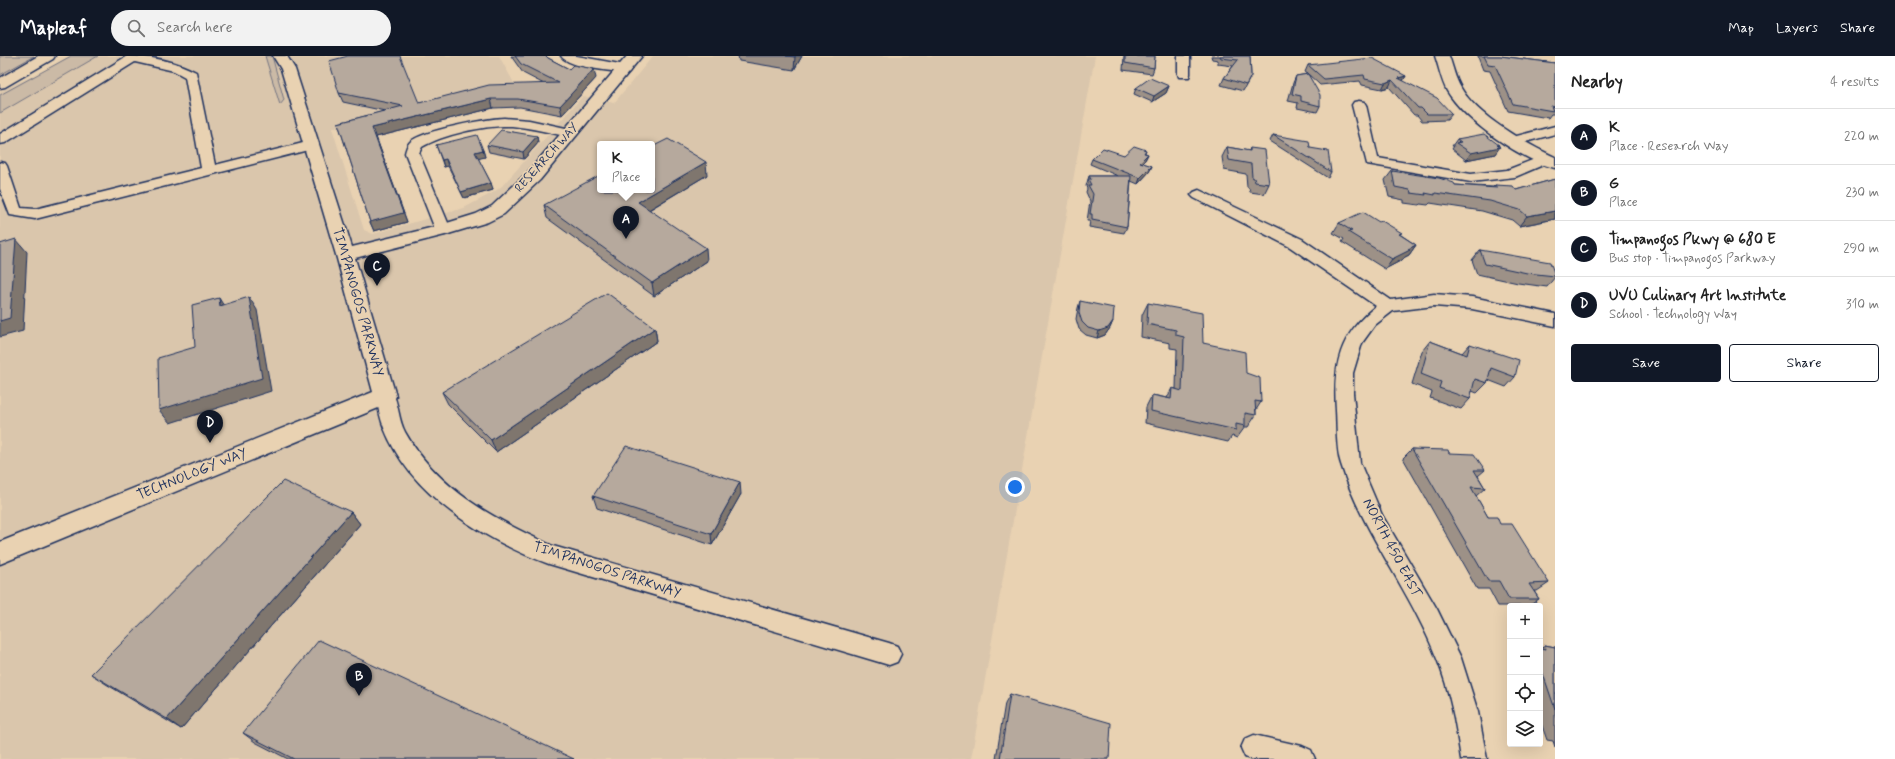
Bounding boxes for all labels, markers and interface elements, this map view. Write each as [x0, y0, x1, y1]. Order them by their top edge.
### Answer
search box [111, 10, 391, 46]
text: Mapleaf [20, 16, 87, 41]
icon: search [125, 17, 147, 39]
text: Search here [157, 18, 233, 38]
text: Map [1728, 19, 1754, 37]
text: Layers [1776, 19, 1818, 37]
text: Share [1840, 19, 1875, 37]
text: Nearby [1571, 71, 1623, 93]
text: 4 results [1830, 74, 1879, 91]
text: K [1609, 118, 1620, 138]
street label: RESEARCH WAY [511, 120, 583, 196]
text: A [1580, 128, 1588, 145]
text: 220 m [1844, 128, 1879, 145]
text: Place · Research Way [1609, 138, 1729, 155]
popup [597, 141, 655, 193]
text: K [612, 149, 622, 169]
text: Place [612, 169, 640, 186]
text: G [1609, 174, 1619, 194]
text: B [1580, 184, 1588, 201]
text: 230 m [1845, 184, 1879, 201]
text: Place [1609, 194, 1638, 211]
pin: A [613, 206, 639, 239]
street label: TIMPANOGOS PARKWAY [328, 225, 388, 379]
text: Timpanogos Pkwy @ 680 E [1609, 230, 1776, 250]
text: C [1579, 240, 1589, 257]
text: 290 m [1843, 240, 1879, 257]
text: Bus stop · Timpanogos Parkway [1609, 250, 1775, 267]
pin: C [364, 253, 390, 286]
text: UVU Culinary Art Institute [1609, 286, 1786, 306]
text: D [1580, 296, 1588, 313]
text: 310 m [1846, 296, 1879, 313]
text: School · Technology Way [1609, 306, 1737, 323]
button: Save [1571, 344, 1721, 382]
button: Share [1729, 344, 1879, 382]
pin: D [197, 410, 223, 443]
street label: TECHNOLOGY WAY [134, 444, 250, 504]
your location [1005, 477, 1025, 497]
street label: NORTH 450 EAST [1358, 495, 1426, 601]
street label: TIMPANOGOS PARKWAY [531, 538, 683, 602]
map controls [1507, 603, 1543, 747]
button: + [1507, 603, 1543, 639]
button: − [1507, 639, 1543, 675]
pin: B [346, 663, 372, 696]
button: locate [1507, 675, 1543, 711]
button: layers [1507, 711, 1543, 747]

